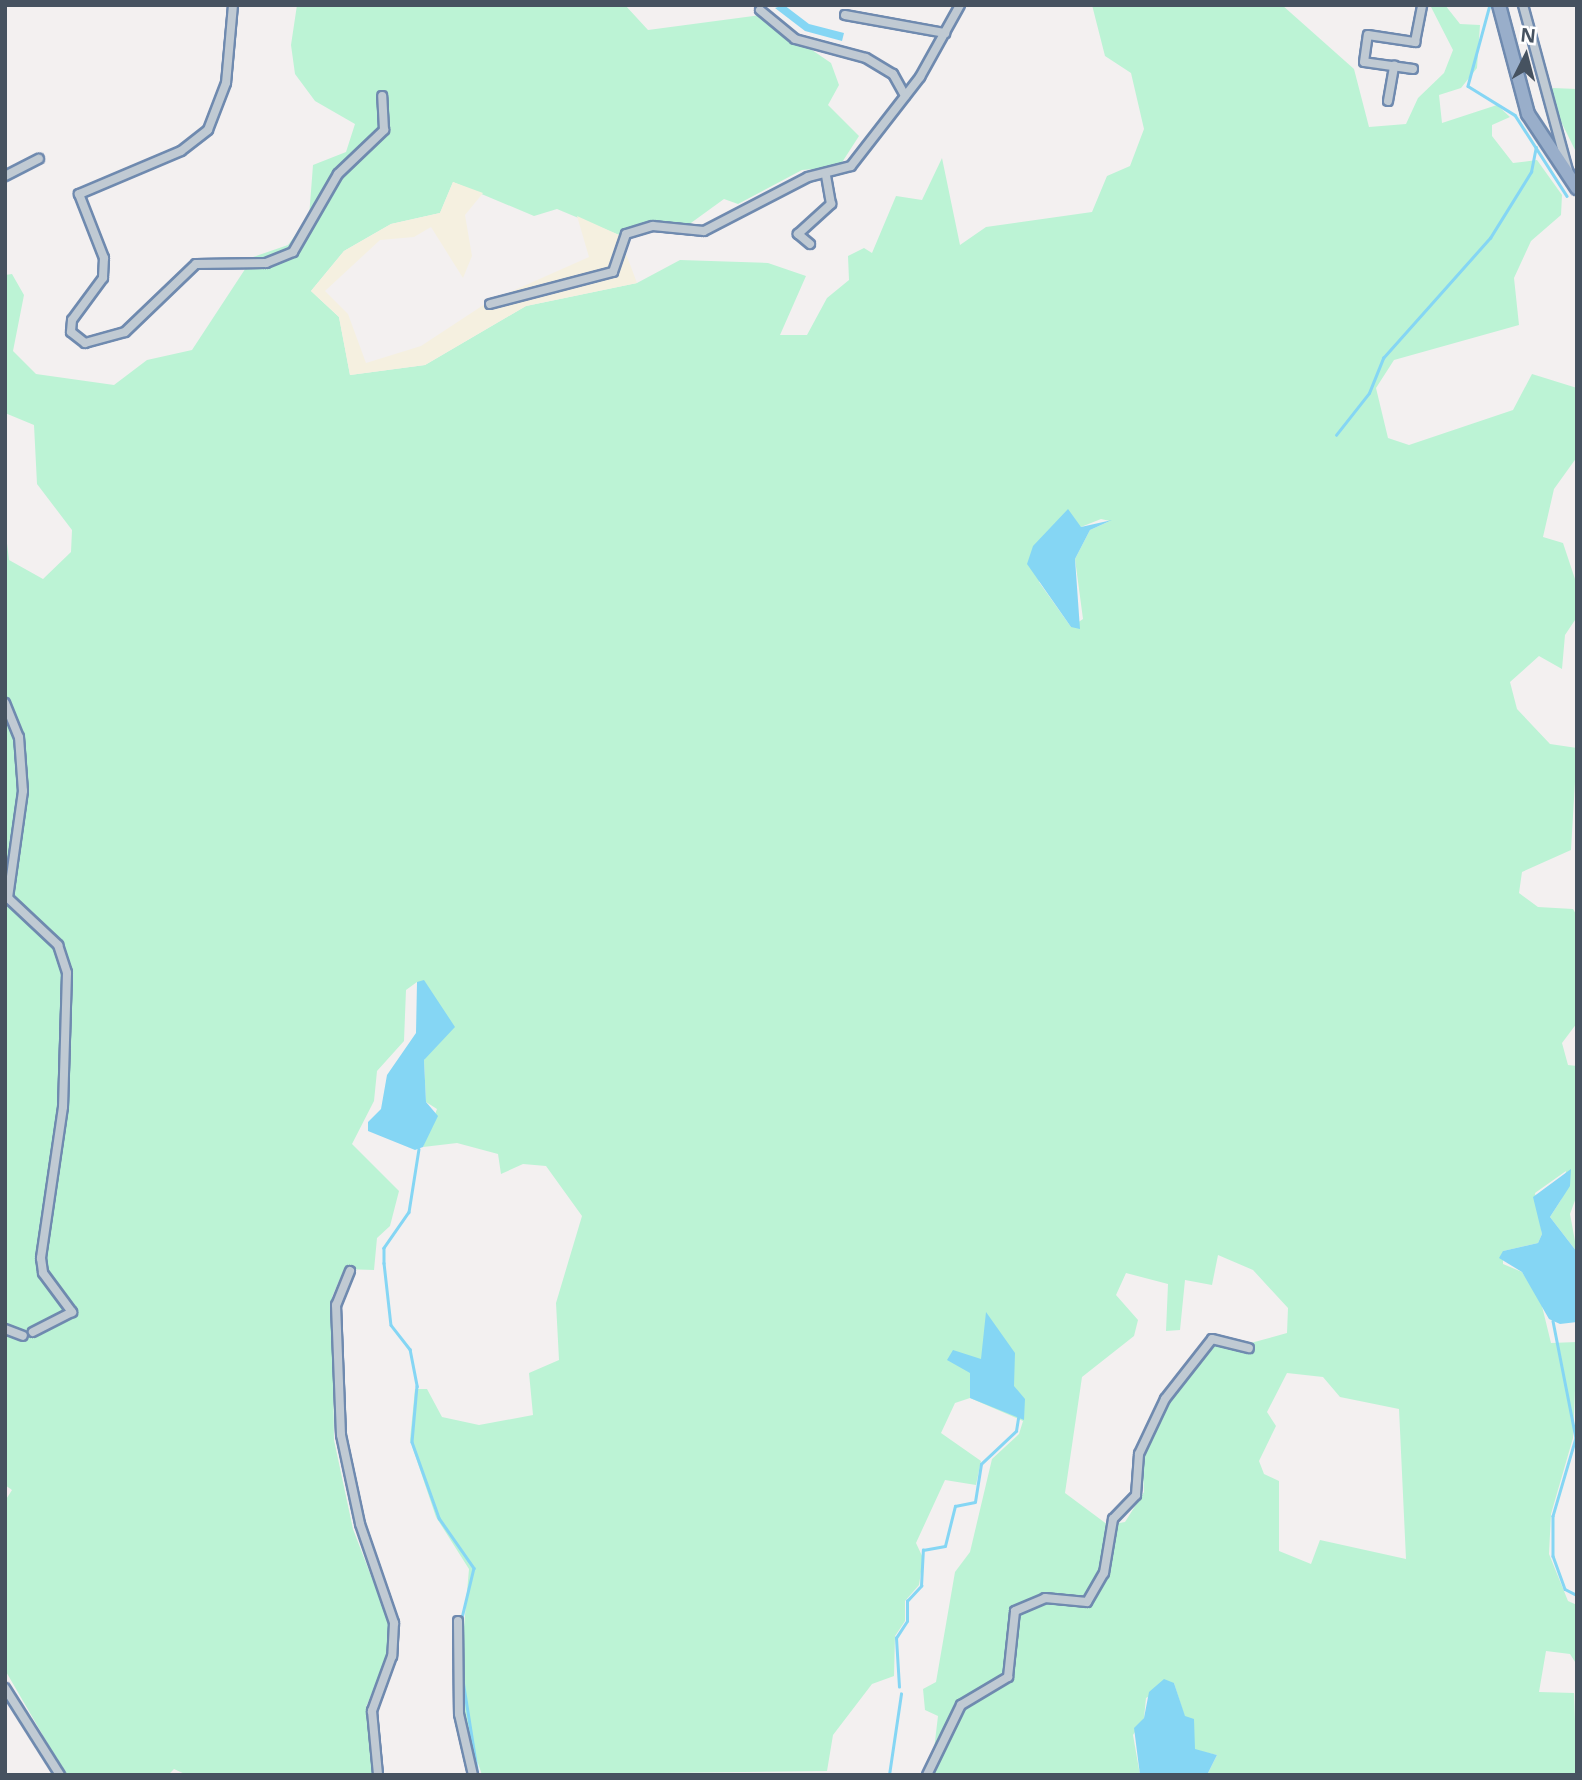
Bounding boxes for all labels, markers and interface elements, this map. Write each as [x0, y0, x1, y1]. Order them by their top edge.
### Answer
north arrow [1491, 21, 1561, 91]
text: N [1519, 21, 1537, 49]

